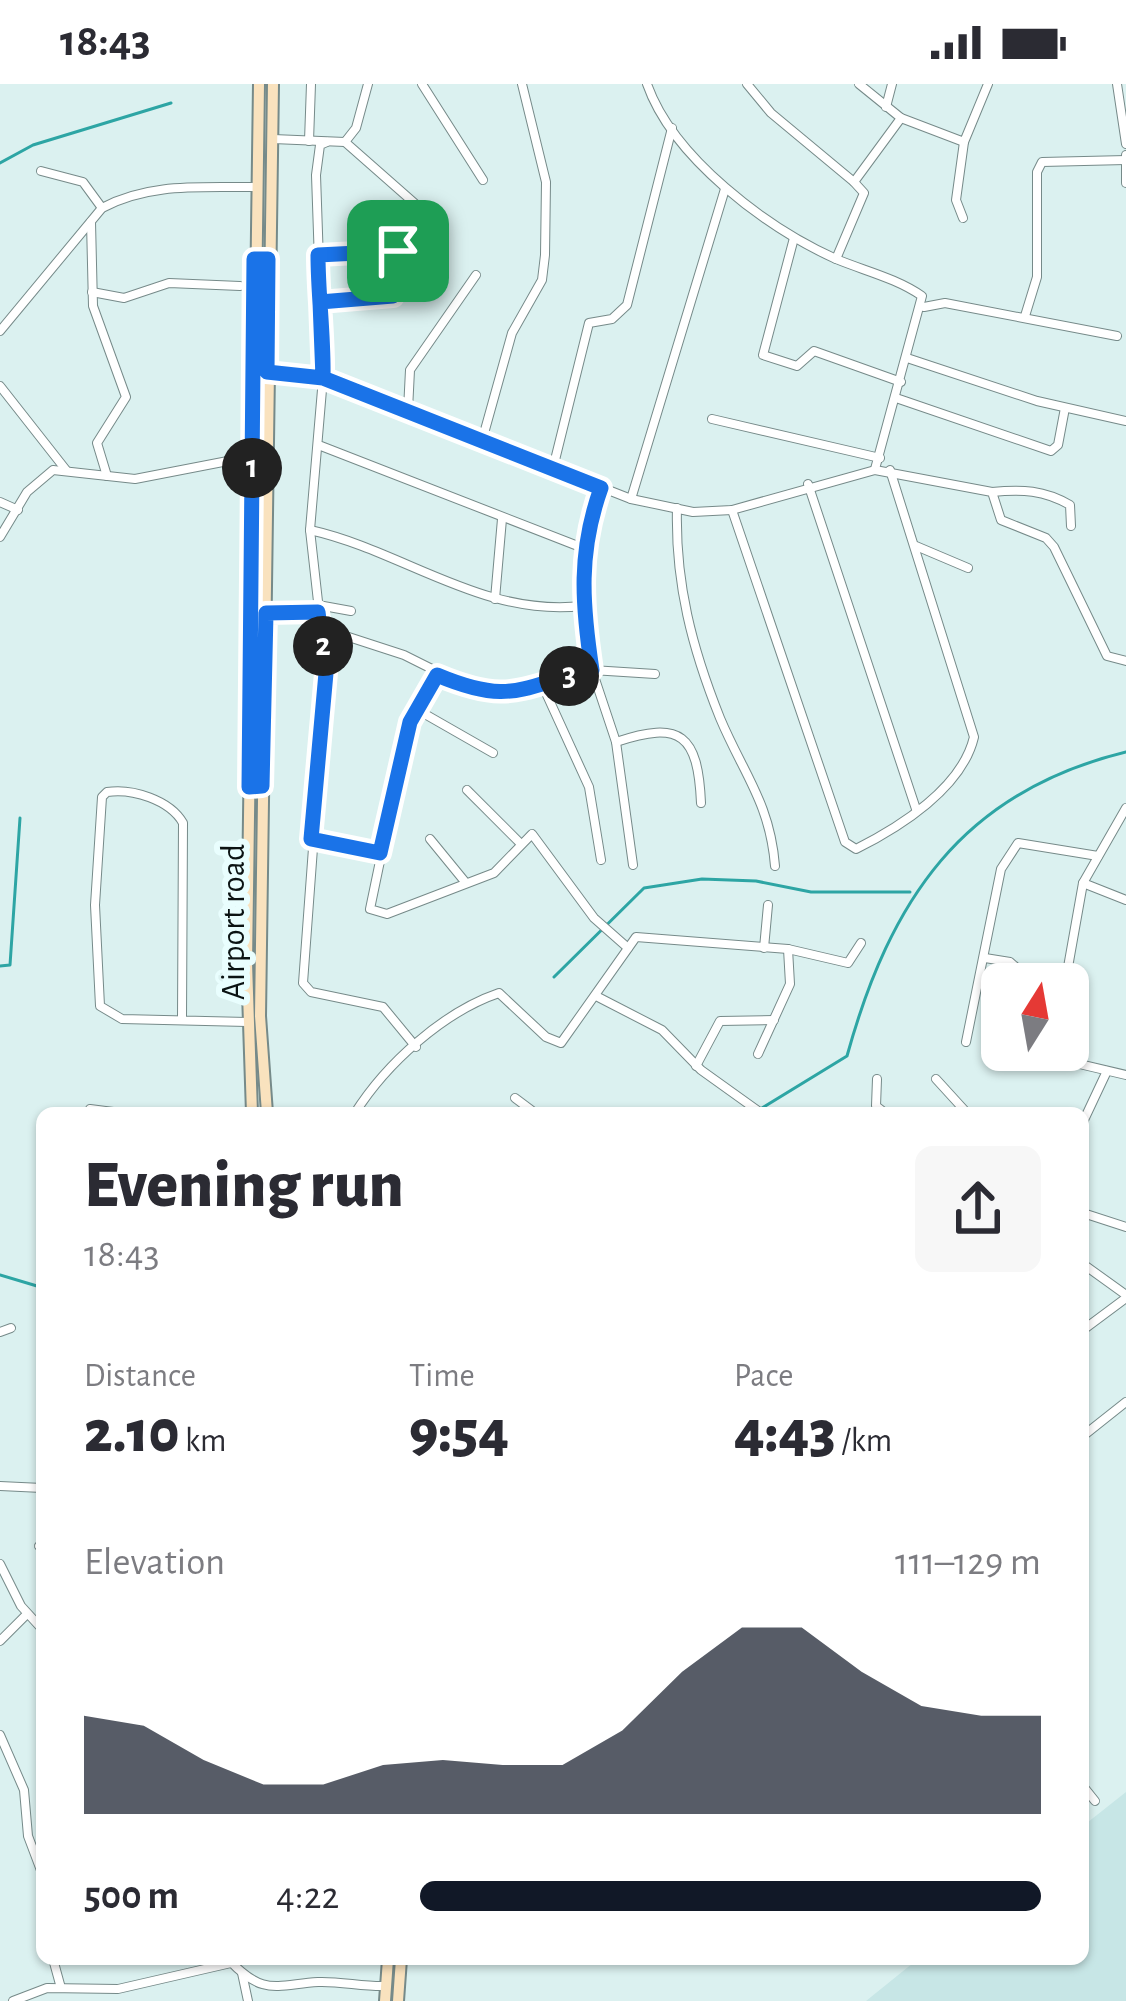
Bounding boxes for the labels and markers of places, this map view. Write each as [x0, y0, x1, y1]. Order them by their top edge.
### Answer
pin [347, 200, 449, 302]
pin: 1 [222, 438, 282, 498]
pin: 2 [293, 616, 353, 676]
pin: 3 [539, 646, 599, 706]

